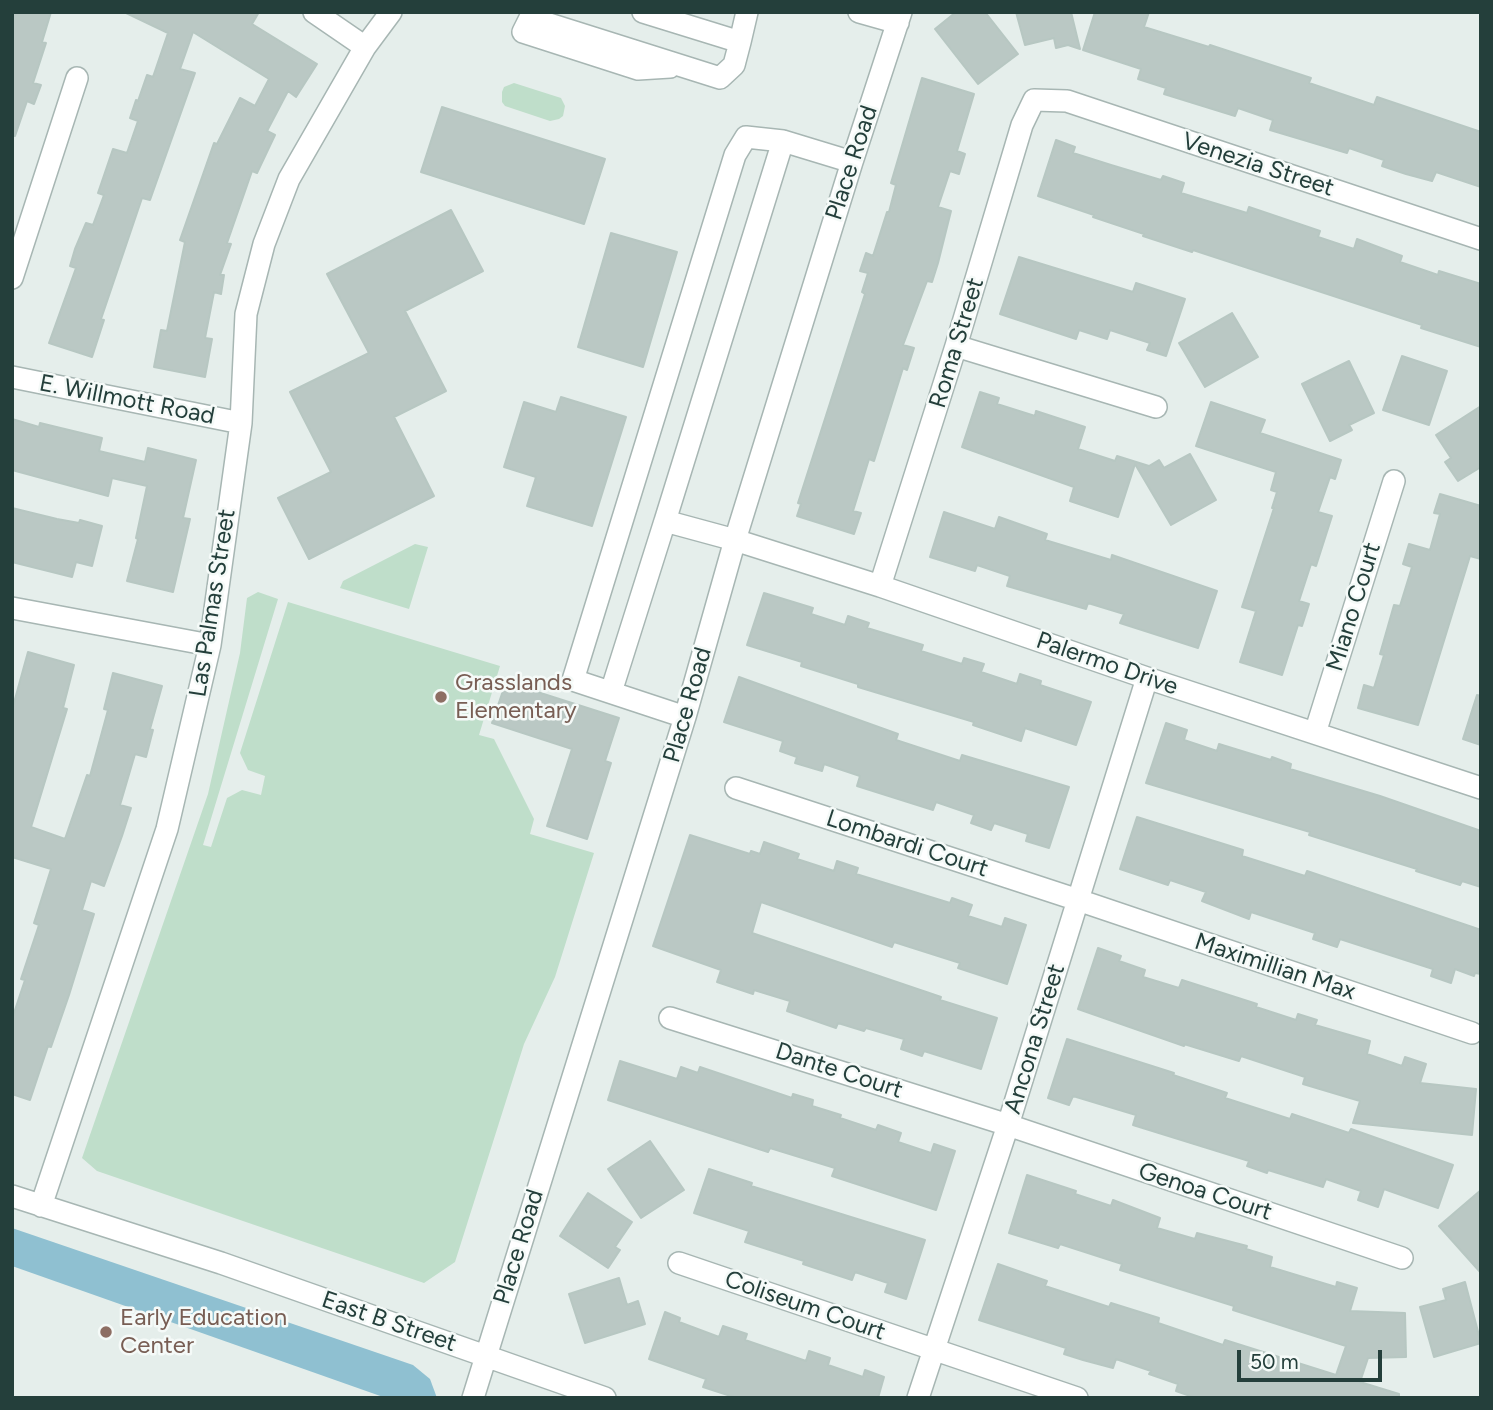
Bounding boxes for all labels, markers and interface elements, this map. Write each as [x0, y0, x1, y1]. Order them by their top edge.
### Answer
street label: Place Road [820, 102, 884, 224]
street label: Venezia Street [1178, 127, 1338, 203]
street label: Roma Street [924, 274, 990, 412]
street label: E. Willmott Road [37, 369, 217, 431]
street label: Las Palmas Street [184, 507, 242, 699]
street label: Miano Court [1321, 539, 1387, 675]
street label: Palermo Drive [1032, 626, 1182, 702]
street label: Place Road [658, 644, 718, 766]
place label: Grasslands Elementary [455, 669, 576, 725]
marker: Grasslands Elementary [433, 689, 449, 705]
street label: Lombardi Court [822, 804, 992, 884]
street label: Maximillian Max [1191, 927, 1359, 1007]
street label: Ancona Street [999, 961, 1071, 1117]
street label: Dante Court [772, 1037, 906, 1105]
street label: Genoa Court [1135, 1157, 1275, 1227]
street label: Place Road [488, 1186, 550, 1308]
street label: Coliseum Court [721, 1265, 889, 1347]
street label: East B Street [318, 1286, 460, 1358]
place label: Early Education Center [120, 1304, 287, 1360]
marker: Early Education Center [98, 1324, 114, 1340]
scale bar [1241, 1336, 1386, 1380]
text: 50 m [1250, 1349, 1299, 1374]

